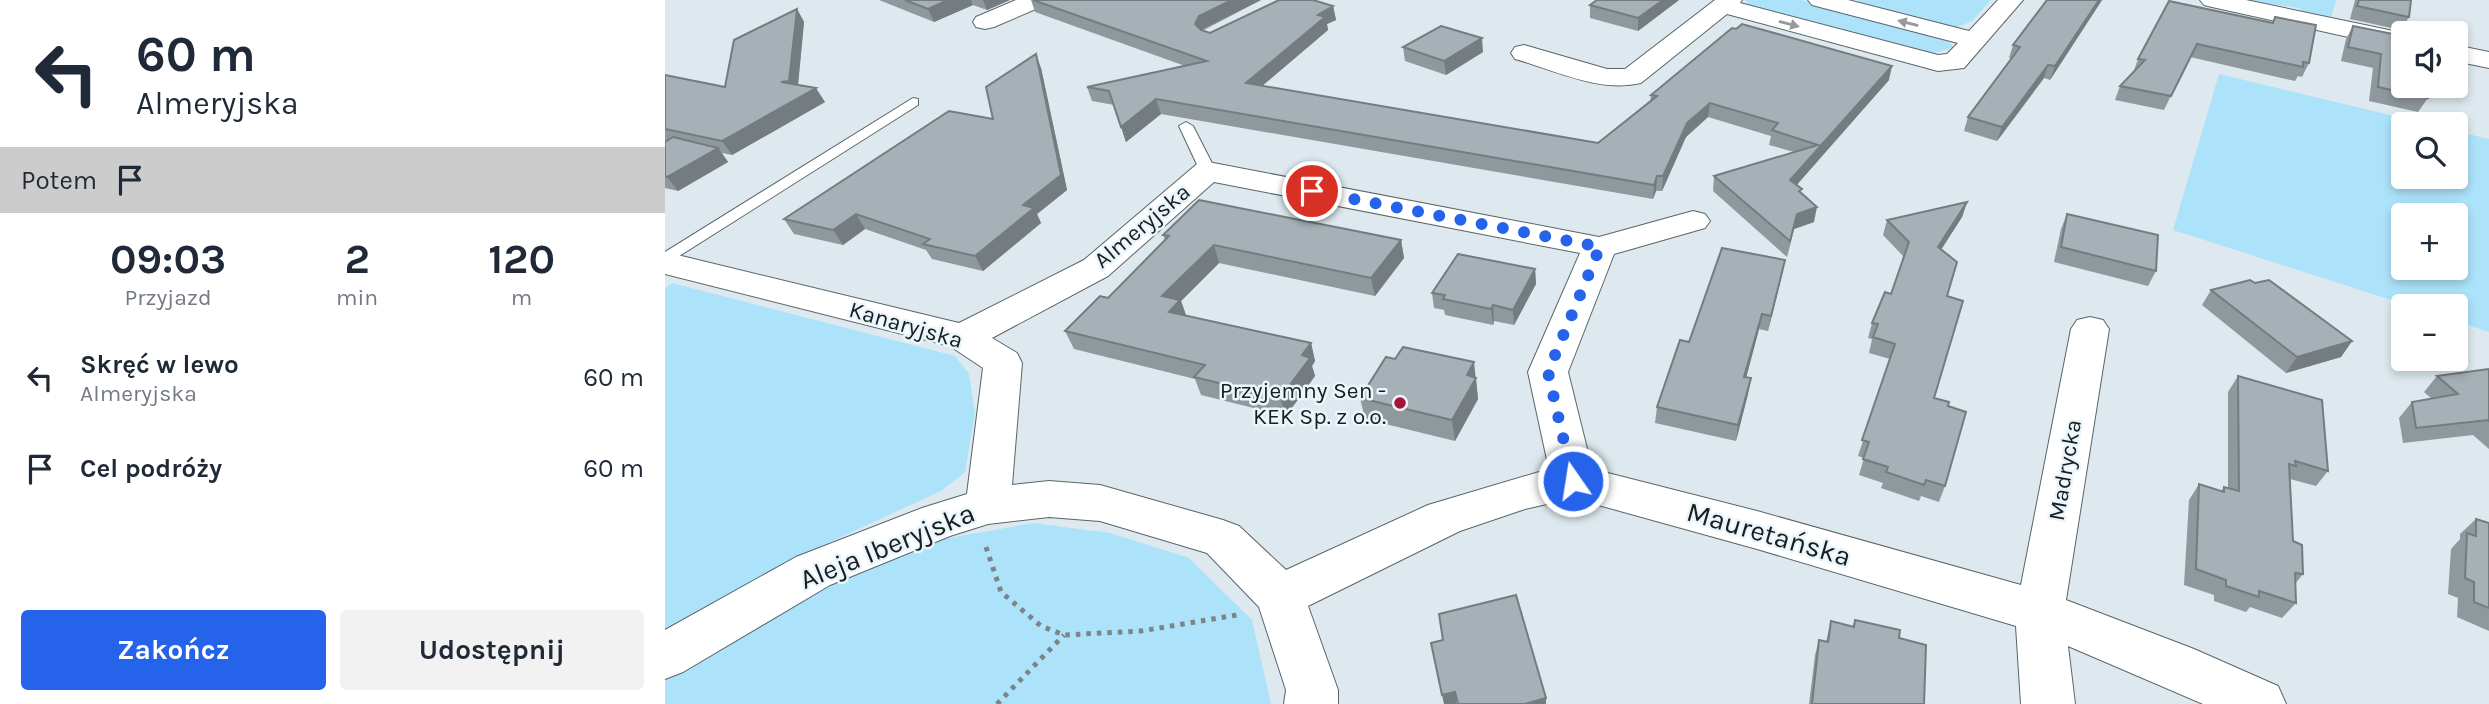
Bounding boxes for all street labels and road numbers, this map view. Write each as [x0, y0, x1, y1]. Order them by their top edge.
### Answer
street label: Almeryjska [1089, 178, 1195, 274]
street label: Kanaryjska [846, 296, 966, 354]
street label: Madrycka [2043, 417, 2087, 523]
street label: Mauretańska [1683, 495, 1855, 573]
street label: Aleja Iberyjska [795, 496, 979, 596]

